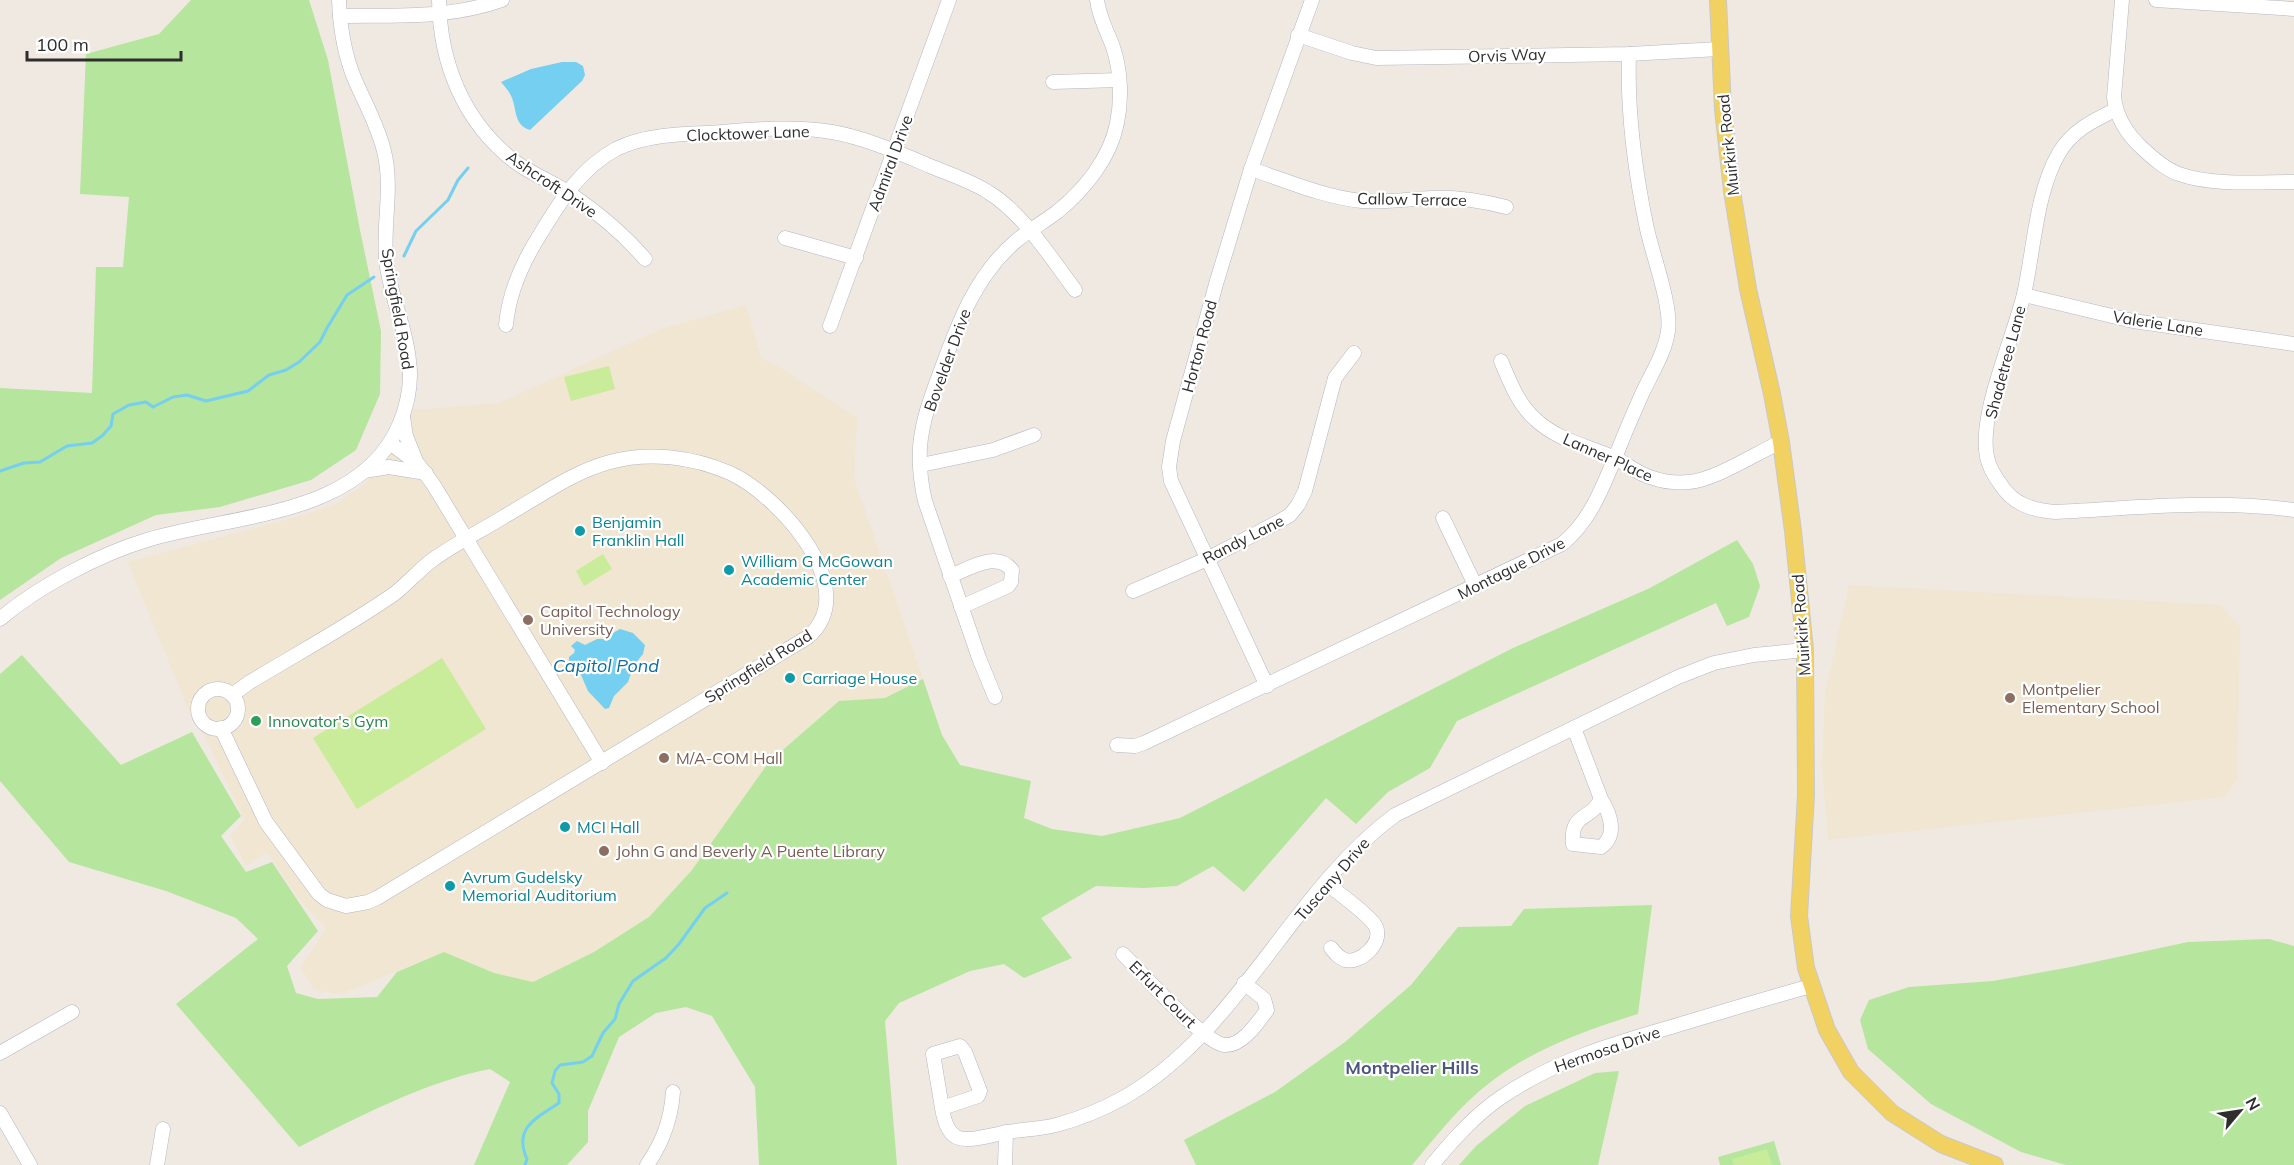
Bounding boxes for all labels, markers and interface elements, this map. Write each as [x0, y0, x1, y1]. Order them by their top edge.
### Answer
scale bar [27, 24, 182, 62]
text: 100 m [36, 33, 89, 56]
street label: Orvis Way [1468, 44, 1547, 66]
street label: Muirkirk Road [1713, 93, 1743, 197]
street label: Admiral Drive [863, 112, 917, 214]
street label: Clocktower Lane [686, 121, 810, 145]
street label: Ashcroft Drive [503, 146, 601, 222]
street label: Callow Terrace [1357, 188, 1467, 210]
street label: Springfield Road [377, 247, 419, 371]
street label: Horton Road [1177, 298, 1221, 394]
street label: Shadetree Lane [1980, 303, 2030, 421]
street label: Bovelder Drive [919, 306, 975, 414]
street label: Valerie Lane [2111, 306, 2205, 340]
street label: Lanner Place [1560, 428, 1656, 486]
street label: Randy Lane [1199, 510, 1287, 568]
place label: Benjamin Franklin Hall [592, 512, 684, 550]
marker: Benjamin Franklin Hall [573, 524, 587, 538]
street label: Montague Drive [1454, 532, 1568, 604]
place label: William G McGowan Academic Center [741, 551, 893, 589]
marker: William G McGowan Academic Center [722, 563, 736, 577]
street label: Muirkirk Road [1787, 573, 1815, 677]
place label: Capitol Technology University [540, 601, 681, 639]
marker: Capitol Technology University [521, 613, 535, 627]
street label: Springfield Road [701, 625, 815, 707]
water label: Capitol Pond [553, 654, 659, 677]
place label: Carriage House [802, 668, 917, 688]
marker: Carriage House [783, 671, 797, 685]
place label: Montpelier Elementary School [2022, 679, 2160, 717]
marker: Montpelier Elementary School [2003, 691, 2017, 705]
place label: Innovator's Gym [268, 711, 388, 731]
marker: Innovator's Gym [249, 714, 263, 728]
place label: M/A-COM Hall [676, 748, 783, 768]
marker: M/A-COM Hall [657, 751, 671, 765]
place label: MCI Hall [577, 817, 639, 837]
marker: MCI Hall [558, 820, 572, 834]
street label: Tuscany Drive [1290, 833, 1374, 925]
place label: John G and Beverly A Puente Library [616, 841, 886, 861]
marker: John G and Beverly A Puente Library [597, 844, 611, 858]
place label: Avrum Gudelsky Memorial Auditorium [462, 867, 617, 905]
marker: Avrum Gudelsky Memorial Auditorium [443, 879, 457, 893]
street label: Erfurt Court [1125, 956, 1201, 1032]
street label: Hermosa Drive [1552, 1022, 1662, 1076]
district label: Montpelier Hills [1345, 1056, 1479, 1079]
north arrow [2210, 1081, 2270, 1141]
text: N [2241, 1094, 2265, 1114]

